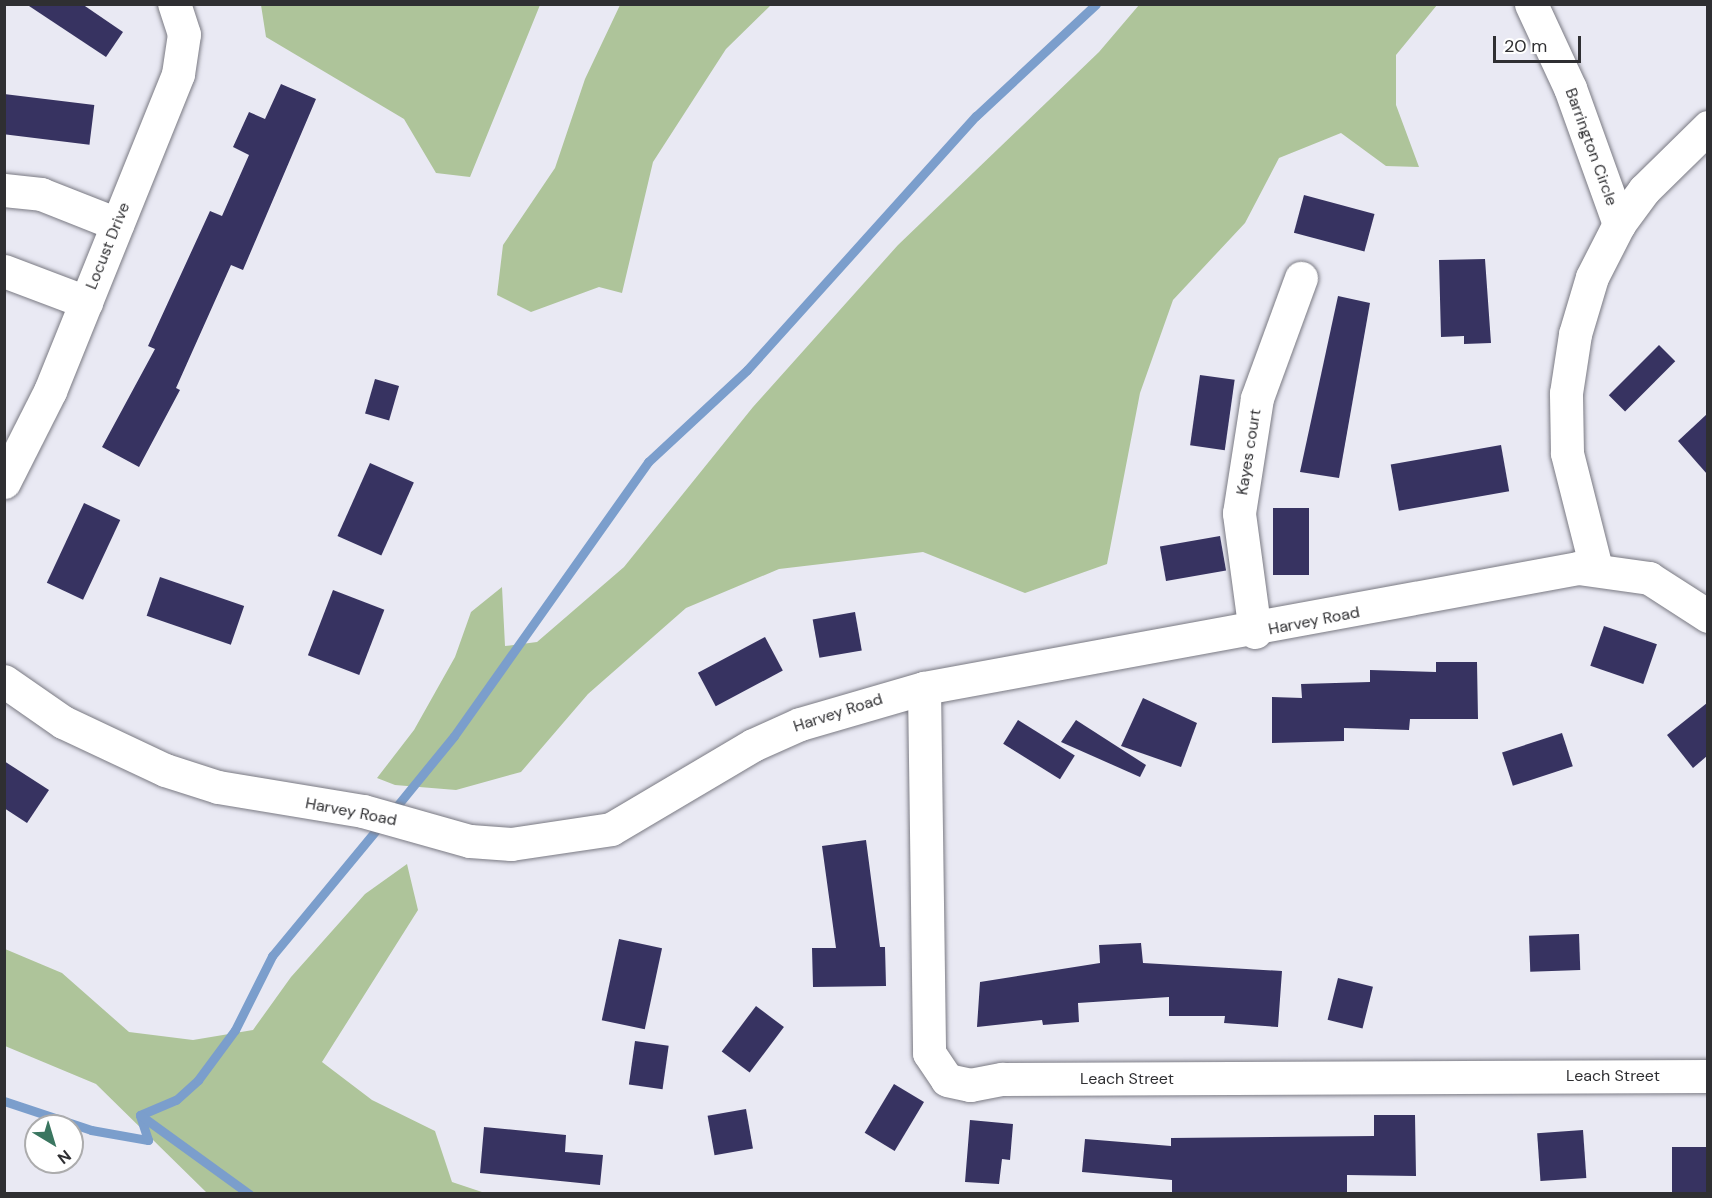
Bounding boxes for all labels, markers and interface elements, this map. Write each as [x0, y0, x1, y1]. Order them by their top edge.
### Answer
scale bar [1496, 24, 1584, 62]
text: 20 m [1504, 34, 1547, 58]
street label: Barrington Circle [1561, 86, 1621, 208]
street label: Locust Drive [82, 200, 134, 292]
street label: Kayes court [1233, 408, 1265, 496]
street label: Harvey Road [1267, 603, 1361, 639]
street label: Harvey Road [791, 690, 885, 736]
street label: Harvey Road [304, 794, 398, 830]
street label: Leach Street [1566, 1066, 1660, 1086]
street label: Leach Street [1080, 1069, 1174, 1089]
north arrow [24, 1114, 84, 1174]
text: N [53, 1145, 75, 1169]

